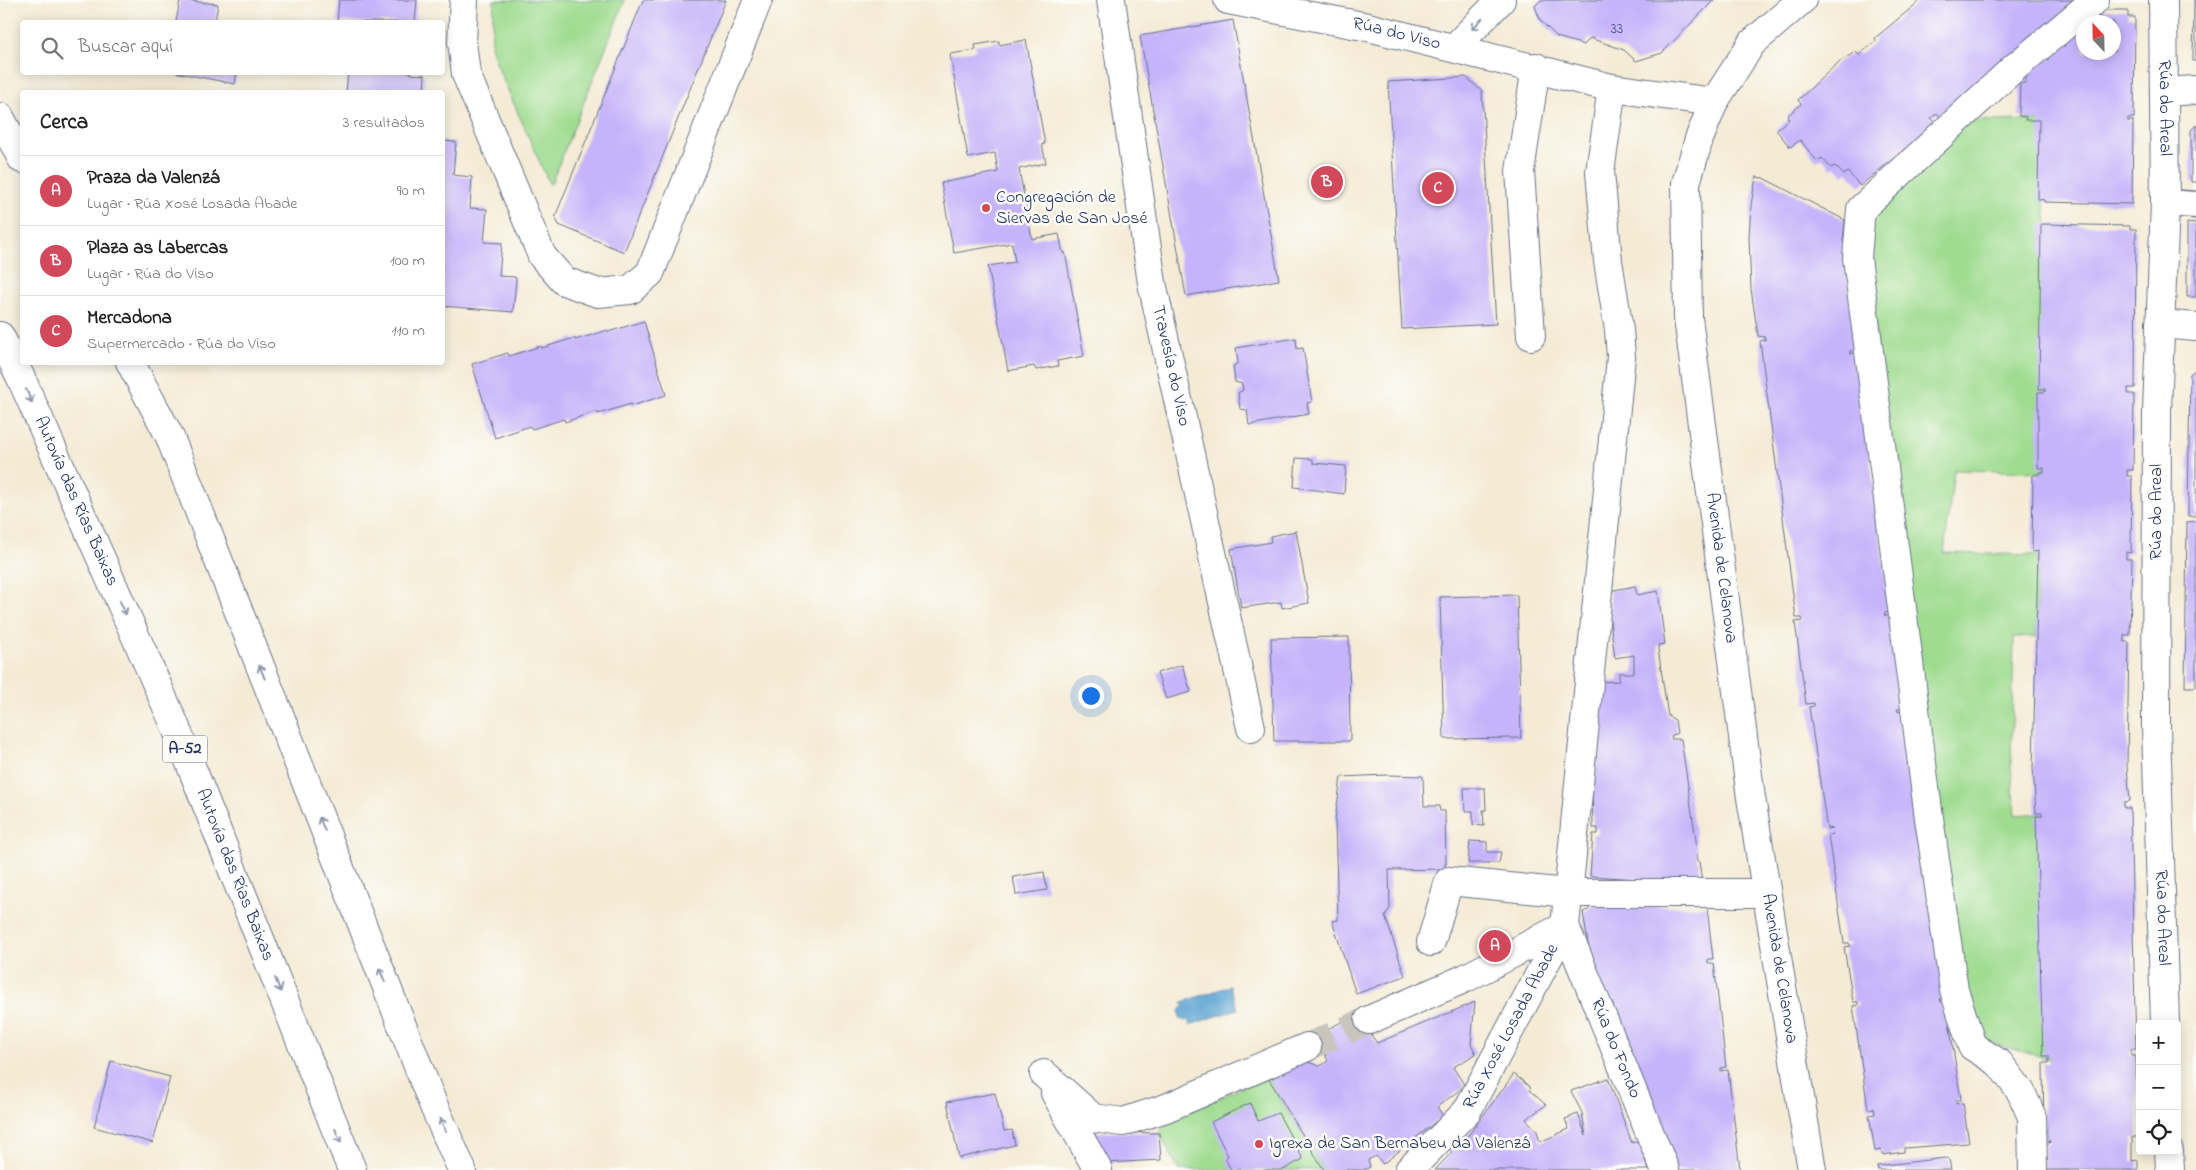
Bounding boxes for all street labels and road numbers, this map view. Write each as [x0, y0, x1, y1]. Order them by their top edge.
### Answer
street label: Rúa do Viso [1350, 11, 1443, 58]
street label: Rúa do Areal [2151, 60, 2178, 156]
street label: Travesía do Viso [1144, 303, 1197, 429]
street label: Autovía das Rías Baixas [27, 412, 125, 591]
street label: Rúa do Areal [2144, 464, 2170, 560]
street label: Avenida de Celanova [1698, 491, 1744, 645]
road number: A-52 [162, 736, 208, 762]
street label: Autovía das Rías Baixas [189, 785, 281, 965]
street label: Rúa do Areal [2147, 869, 2176, 966]
street label: Avenida de Celanova [1754, 892, 1804, 1046]
street label: Rúa Xosé Losada Abade [1458, 941, 1564, 1113]
street label: Rúa do Fondo [1583, 994, 1647, 1103]

